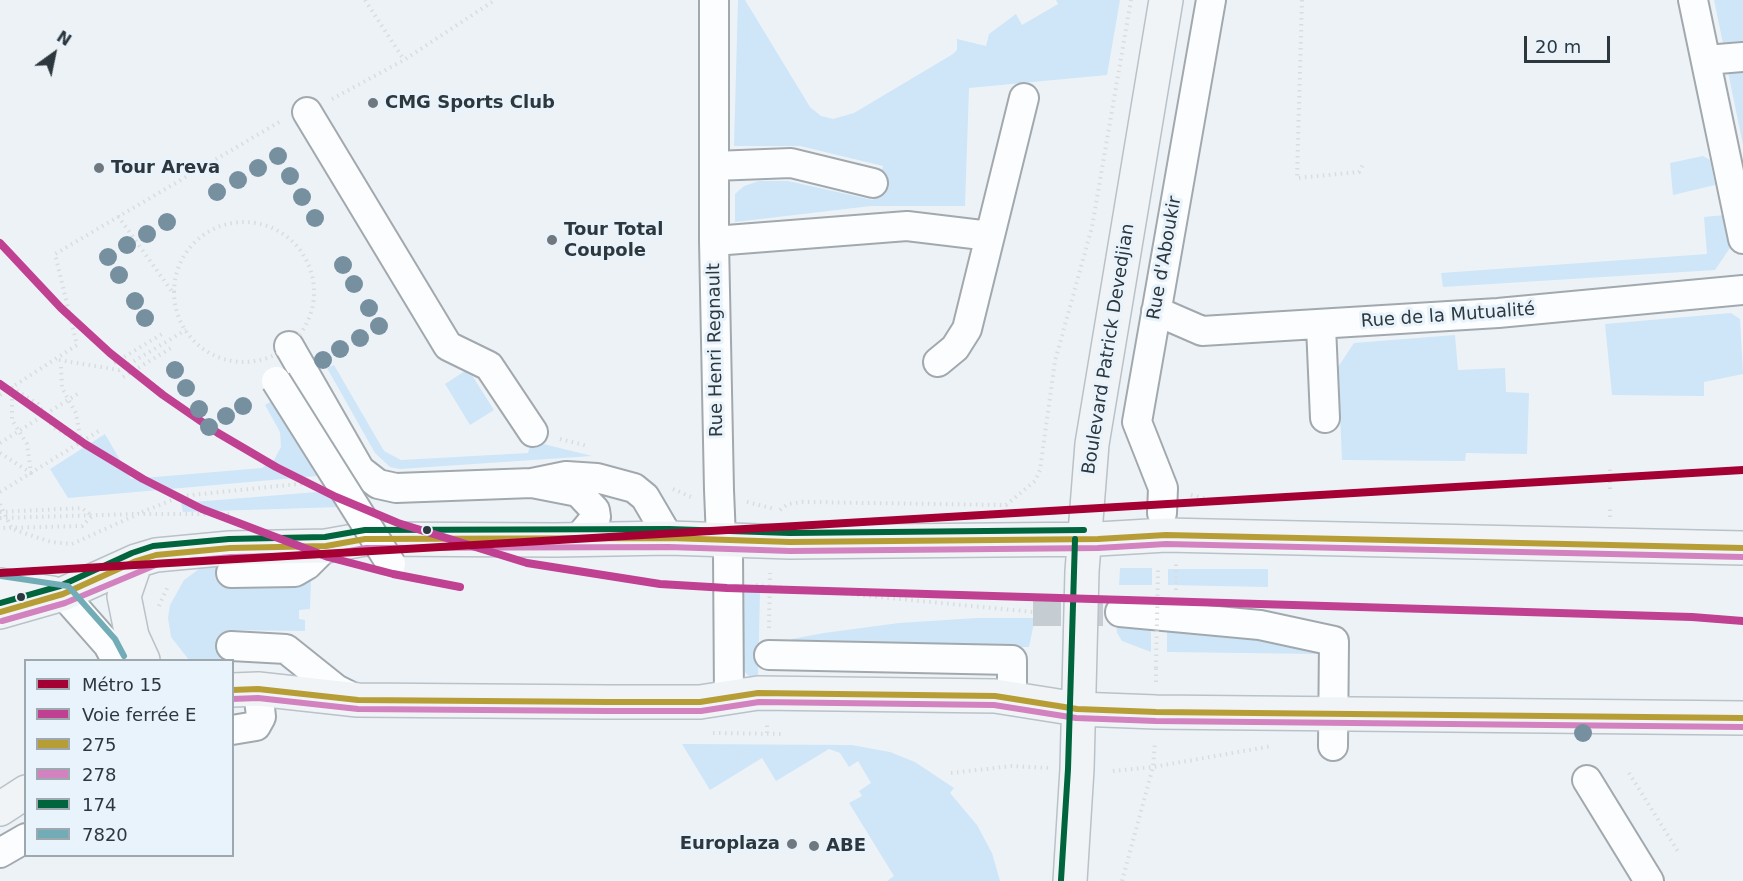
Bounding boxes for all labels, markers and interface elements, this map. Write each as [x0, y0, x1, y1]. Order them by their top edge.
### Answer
north arrow [24, 24, 84, 84]
scale bar [1527, 24, 1612, 62]
text: N [53, 27, 75, 50]
text: 20 m [1535, 36, 1581, 57]
place label: CMG Sports Club [385, 92, 555, 114]
marker: CMG Sports Club [366, 96, 380, 110]
place label: Tour Areva [111, 157, 220, 179]
marker: Tour Areva [92, 161, 106, 175]
street label: Rue d'Aboukir [1143, 194, 1187, 322]
place label: Tour Total Coupole [564, 219, 663, 262]
street label: Boulevard Patrick Devedjian [1078, 222, 1140, 476]
marker: Tour Total Coupole [545, 233, 559, 247]
street label: Rue Henri Regnault [704, 263, 728, 437]
street label: Rue de la Mutualité [1360, 299, 1536, 333]
unlabelled marker [421, 524, 433, 536]
unlabelled marker [15, 591, 27, 603]
legend [24, 659, 234, 857]
text: Métro 15 [82, 674, 162, 695]
text: Voie ferrée E [82, 704, 196, 725]
text: 275 [82, 734, 116, 755]
text: 278 [82, 764, 116, 785]
text: 174 [82, 794, 116, 815]
text: 7820 [82, 824, 128, 845]
place label: Europlaza [680, 833, 780, 855]
place label: ABE [826, 835, 866, 857]
marker: Europlaza [785, 837, 799, 851]
marker: ABE [807, 839, 821, 853]

